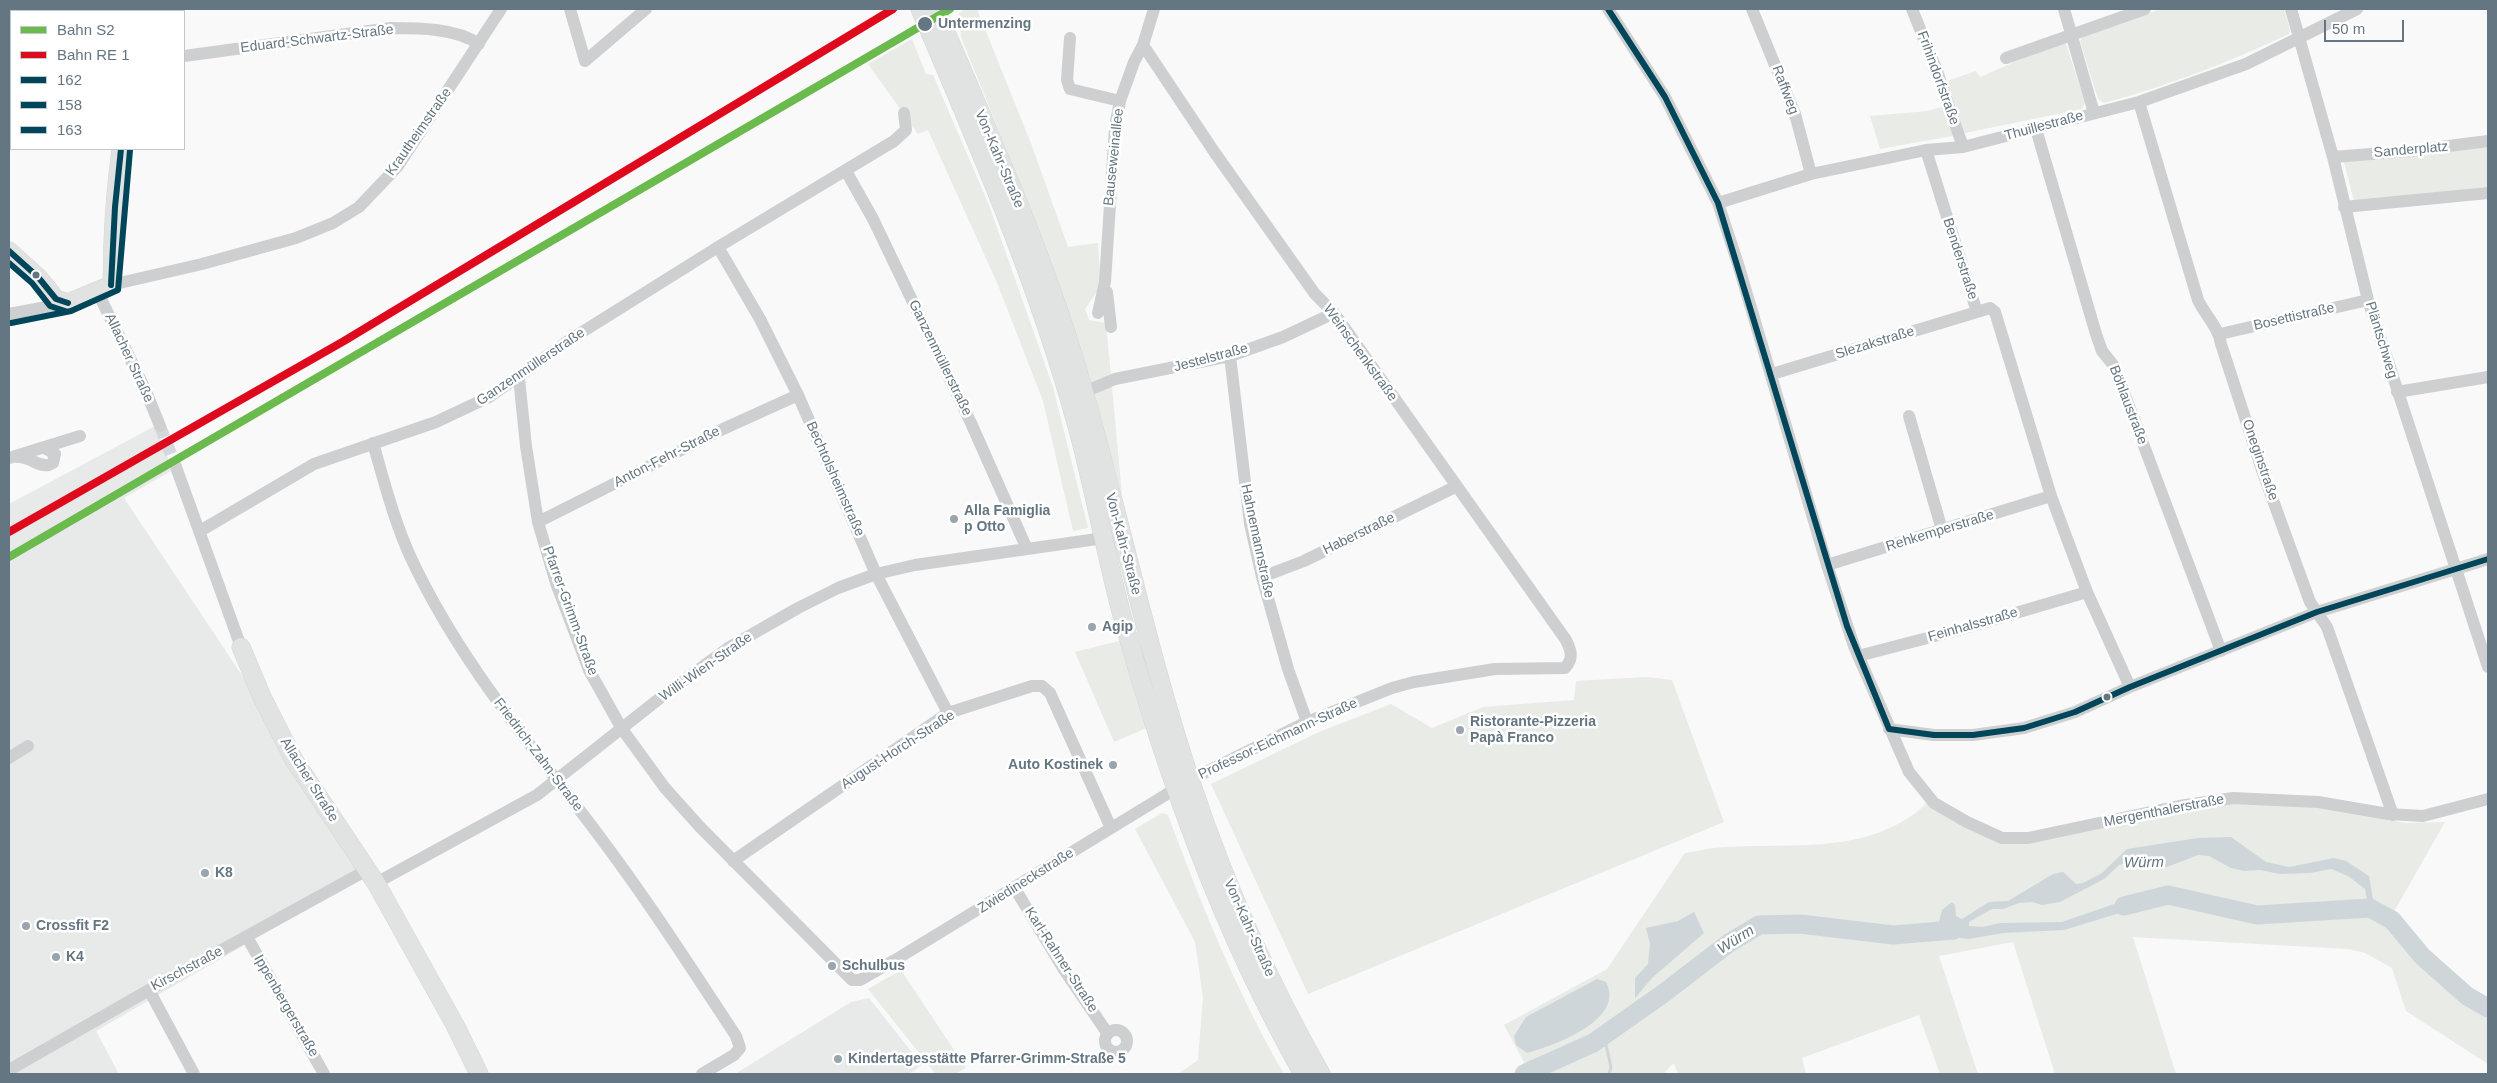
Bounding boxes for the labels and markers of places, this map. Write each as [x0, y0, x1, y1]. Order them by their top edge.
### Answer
marker: Untermenzing [916, 15, 934, 33]
place label: Untermenzing [938, 16, 1031, 32]
unlabelled marker [31, 270, 41, 280]
place label: Alla Famiglia p Otto [964, 503, 1050, 536]
marker: Alla Famiglia p Otto [948, 513, 960, 525]
place label: Agip [1102, 619, 1133, 635]
marker: Agip [1086, 621, 1098, 633]
unlabelled marker [2102, 692, 2112, 702]
place label: Ristorante-Pizzeria Papà Franco [1470, 714, 1596, 746]
marker: Ristorante-Pizzeria Papà Franco [1454, 724, 1466, 736]
place label: Auto Kostinek [1008, 757, 1103, 773]
marker: Auto Kostinek [1107, 759, 1119, 771]
place label: K8 [215, 865, 233, 881]
marker: K8 [199, 867, 211, 879]
place label: Crossfit F2 [36, 918, 109, 934]
marker: Crossfit F2 [20, 920, 32, 932]
place label: K4 [66, 949, 84, 965]
marker: K4 [50, 951, 62, 963]
place label: Schulbus [842, 958, 905, 974]
marker: Schulbus [826, 960, 838, 972]
place label: Kindertagesstätte Pfarrer-Grimm-Straße 5 [848, 1051, 1126, 1067]
marker: Kindertagesstätte Pfarrer-Grimm-Straße 5 [832, 1053, 844, 1065]

